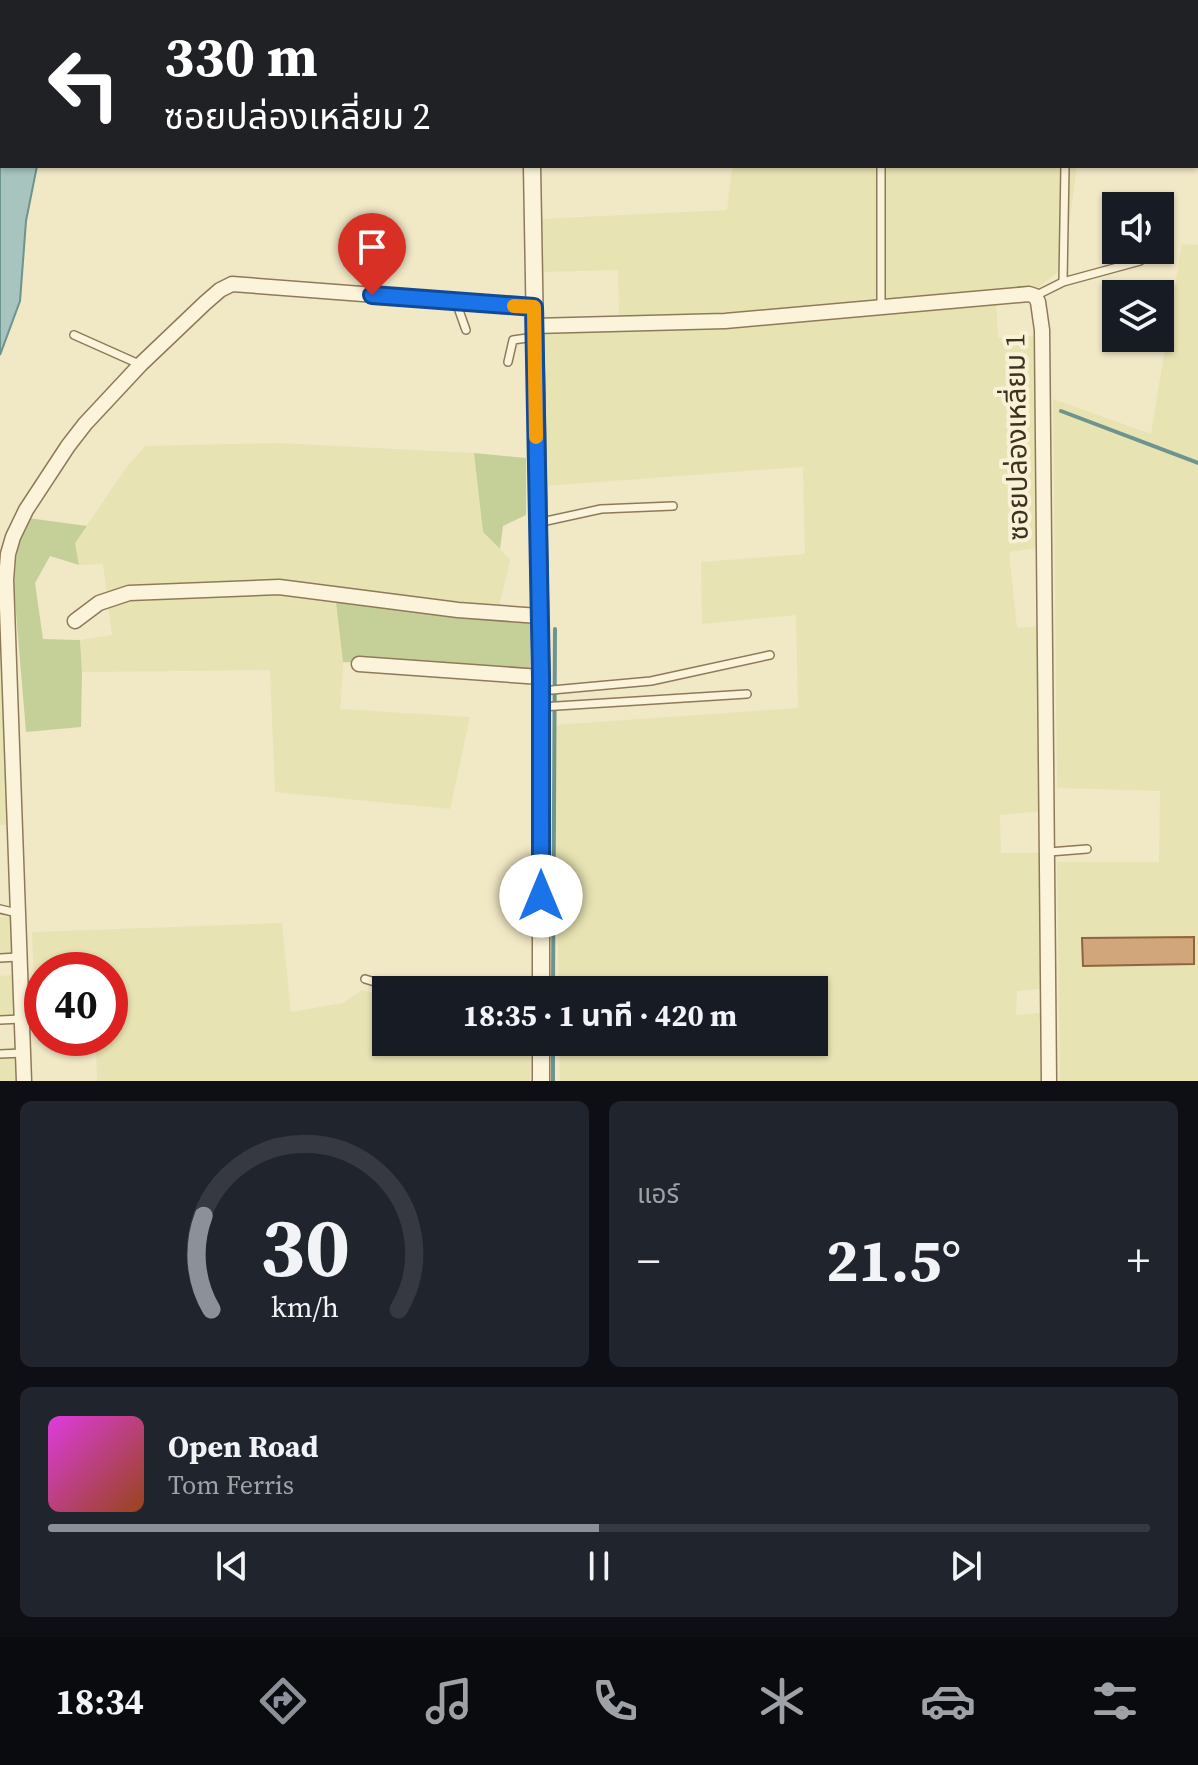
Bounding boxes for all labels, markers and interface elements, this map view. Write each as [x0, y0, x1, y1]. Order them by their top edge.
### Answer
text: 330 m [164, 18, 318, 95]
icon: left [32, 32, 136, 136]
text: ซอยปล่องเหลี่ยม 2 [164, 92, 431, 141]
map controls [1102, 192, 1174, 352]
button: sound [1102, 192, 1174, 264]
pin [338, 213, 406, 295]
icon: arrive [350, 225, 394, 269]
button: layers [1102, 280, 1174, 352]
street label: ซอยปล่องเหลี่ยม 1 [995, 333, 1037, 541]
position arrow [499, 854, 583, 938]
speed limit sign: 40 [24, 952, 128, 1056]
text: 18:35 · 1 นาที · 420 m [463, 995, 737, 1036]
text: แอร์ [637, 1176, 679, 1212]
text: 30 [259, 1190, 350, 1304]
text: 21.5° [826, 1219, 961, 1301]
text: − [637, 1230, 660, 1291]
text: + [1127, 1230, 1150, 1291]
text: km/h [270, 1287, 339, 1327]
text: Open Road [168, 1426, 319, 1467]
text: Tom Ferris [168, 1467, 294, 1503]
icon: previous [210, 1544, 254, 1588]
icon: pause [577, 1544, 621, 1588]
icon: next [944, 1544, 988, 1588]
icon: directions [255, 1673, 311, 1729]
icon: music [421, 1673, 477, 1729]
icon: phone [587, 1673, 643, 1729]
icon: climate [754, 1673, 810, 1729]
icon: car [920, 1673, 976, 1729]
icon: filters [1087, 1673, 1143, 1729]
text: 18:34 [55, 1677, 144, 1726]

